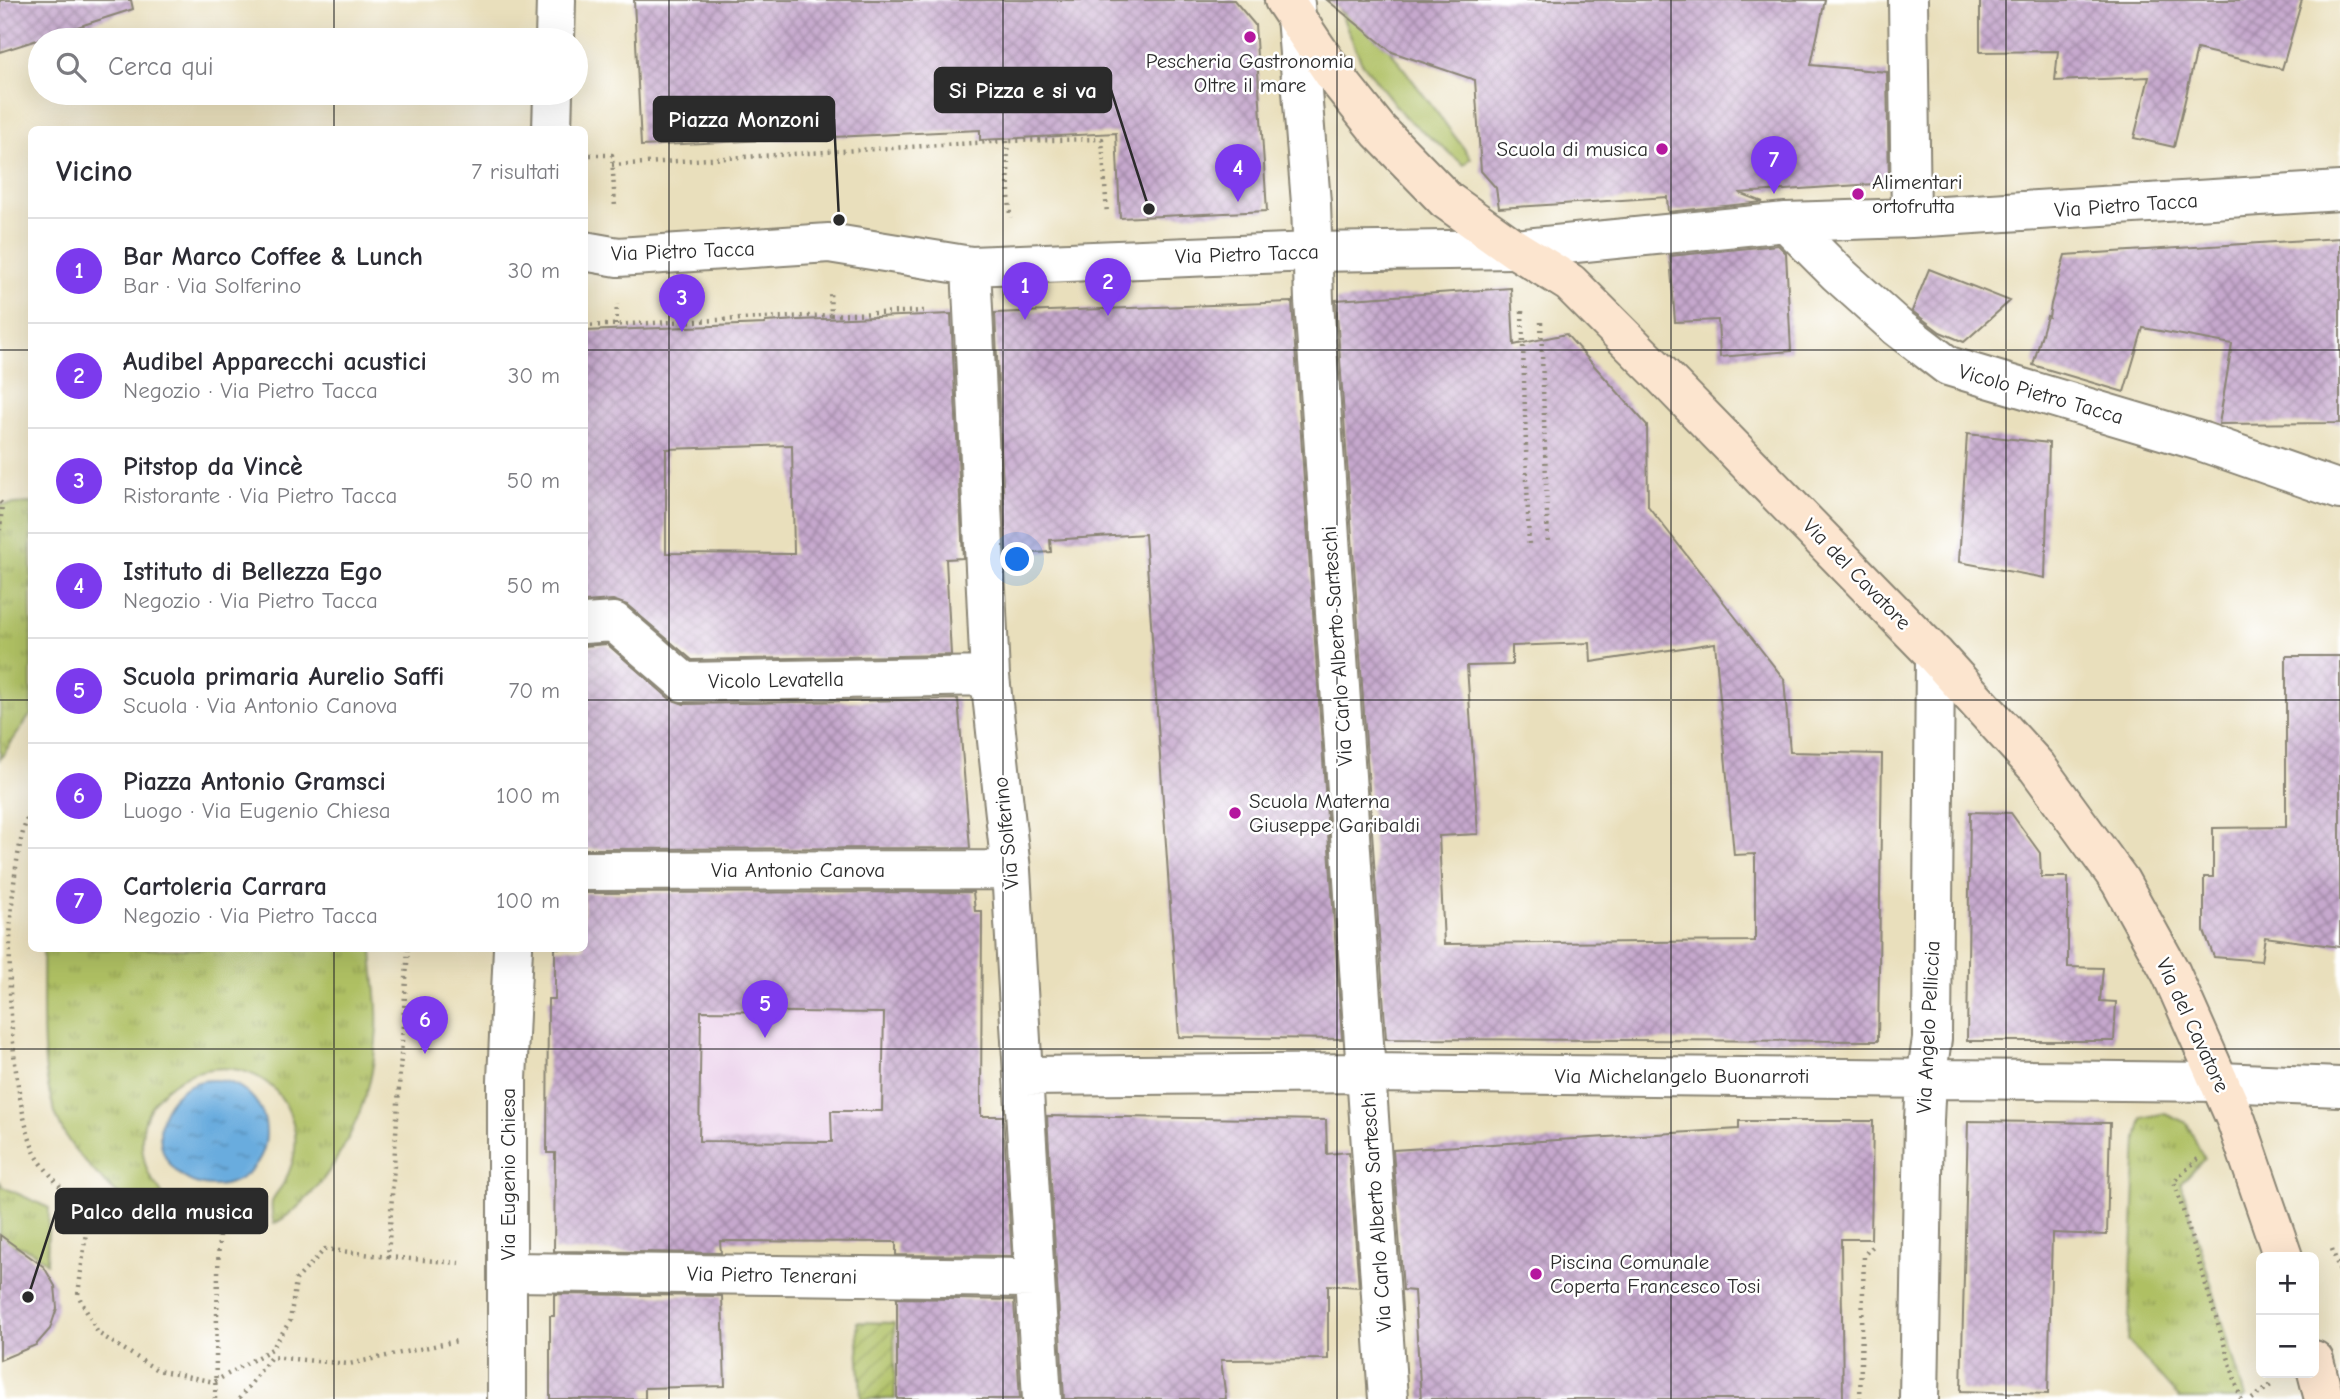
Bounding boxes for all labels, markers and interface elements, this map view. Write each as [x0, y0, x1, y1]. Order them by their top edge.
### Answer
search box [28, 28, 588, 105]
marker: Pescheria Gastronomia Oltre il mare [1242, 29, 1258, 45]
icon: search [52, 48, 90, 86]
place label: Pescheria Gastronomia Oltre il mare [1146, 49, 1354, 97]
text: Cerca qui [108, 52, 214, 82]
callout: Si Pizza e si va [935, 68, 1111, 112]
text: Si Pizza e si va [949, 77, 1097, 104]
callout: Piazza Monzoni [654, 97, 834, 141]
text: Piazza Monzoni [668, 106, 820, 133]
pin: 7 [1751, 136, 1797, 194]
place label: Scuola di musica [1497, 137, 1648, 161]
marker: Scuola di musica [1654, 141, 1670, 157]
pin: 4 [1215, 144, 1261, 202]
text: Vicino [56, 154, 133, 189]
text: 7 risultati [471, 158, 560, 185]
place label: Alimentari ortofrutta [1872, 170, 1962, 218]
marker: Alimentari ortofrutta [1850, 186, 1866, 202]
street label: Via Pietro Tacca [2053, 188, 2199, 222]
street label: Via Pietro Tacca [611, 236, 755, 266]
street label: Via Pietro Tacca [1175, 239, 1319, 269]
text: Bar Marco Coffee & Lunch [123, 242, 423, 272]
text: 1 [74, 257, 84, 284]
text: 30 m [508, 257, 560, 284]
pin: 2 [1085, 258, 1131, 316]
pin: 1 [1002, 262, 1048, 320]
text: Bar · Via Solferino [123, 272, 301, 299]
pin: 3 [659, 274, 705, 332]
text: Audibel Apparecchi acustici [123, 347, 427, 377]
street label: Vicolo Pietro Tacca [1956, 359, 2126, 429]
text: 2 [73, 362, 85, 389]
text: 30 m [508, 362, 560, 389]
text: Negozio · Via Pietro Tacca [123, 377, 378, 404]
text: Pitstop da Vincè [123, 452, 303, 482]
text: 3 [73, 467, 85, 494]
text: 50 m [507, 467, 560, 494]
text: Ristorante · Via Pietro Tacca [123, 482, 397, 509]
street label: Via del Cavatore [1798, 514, 1916, 634]
street label: Via Carlo Alberto Sarteschi [1317, 525, 1357, 767]
your location [1000, 542, 1034, 576]
text: Istituto di Bellezza Ego [123, 557, 382, 587]
text: 4 [74, 572, 84, 599]
text: 50 m [507, 572, 560, 599]
text: Negozio · Via Pietro Tacca [123, 587, 378, 614]
text: Scuola primaria Aurelio Saffi [123, 662, 444, 692]
street label: Vicolo Levatella [708, 667, 844, 693]
text: 5 [73, 677, 85, 704]
text: 70 m [508, 677, 560, 704]
text: Scuola · Via Antonio Canova [123, 692, 398, 719]
text: Piazza Antonio Gramsci [123, 767, 386, 797]
street label: Via Solferino [988, 776, 1024, 890]
text: 6 [73, 782, 85, 809]
text: 100 m [496, 782, 560, 809]
place label: Scuola Materna Giuseppe Garibaldi [1249, 789, 1420, 837]
text: Luogo · Via Eugenio Chiesa [123, 797, 391, 824]
marker: Scuola Materna Giuseppe Garibaldi [1227, 805, 1243, 821]
street label: Via Antonio Canova [711, 858, 885, 882]
text: Cartoleria Carrara [123, 872, 327, 902]
text: 7 [74, 887, 84, 914]
text: 100 m [496, 887, 560, 914]
text: Negozio · Via Pietro Tacca [123, 902, 378, 929]
street label: Via Angelo Pelliccia [1911, 940, 1945, 1114]
street label: Via del Cavatore [2151, 954, 2235, 1096]
pin: 5 [742, 980, 788, 1038]
pin: 6 [402, 996, 448, 1054]
street label: Via Michelangelo Buonarroti [1555, 1064, 1809, 1088]
street label: Via Eugenio Chiesa [496, 1088, 520, 1260]
street label: Via Carlo Alberto Sarteschi [1356, 1091, 1396, 1333]
callout: Palco della musica [56, 1189, 267, 1233]
text: Palco della musica [71, 1198, 253, 1225]
place label: Piscina Comunale Coperta Francesco Tosi [1550, 1250, 1761, 1298]
map controls [2256, 1252, 2319, 1378]
button: + [2256, 1252, 2319, 1315]
street label: Via Pietro Tenerani [687, 1262, 857, 1288]
marker: Piscina Comunale Coperta Francesco Tosi [1528, 1266, 1544, 1282]
button: − [2256, 1315, 2319, 1378]

